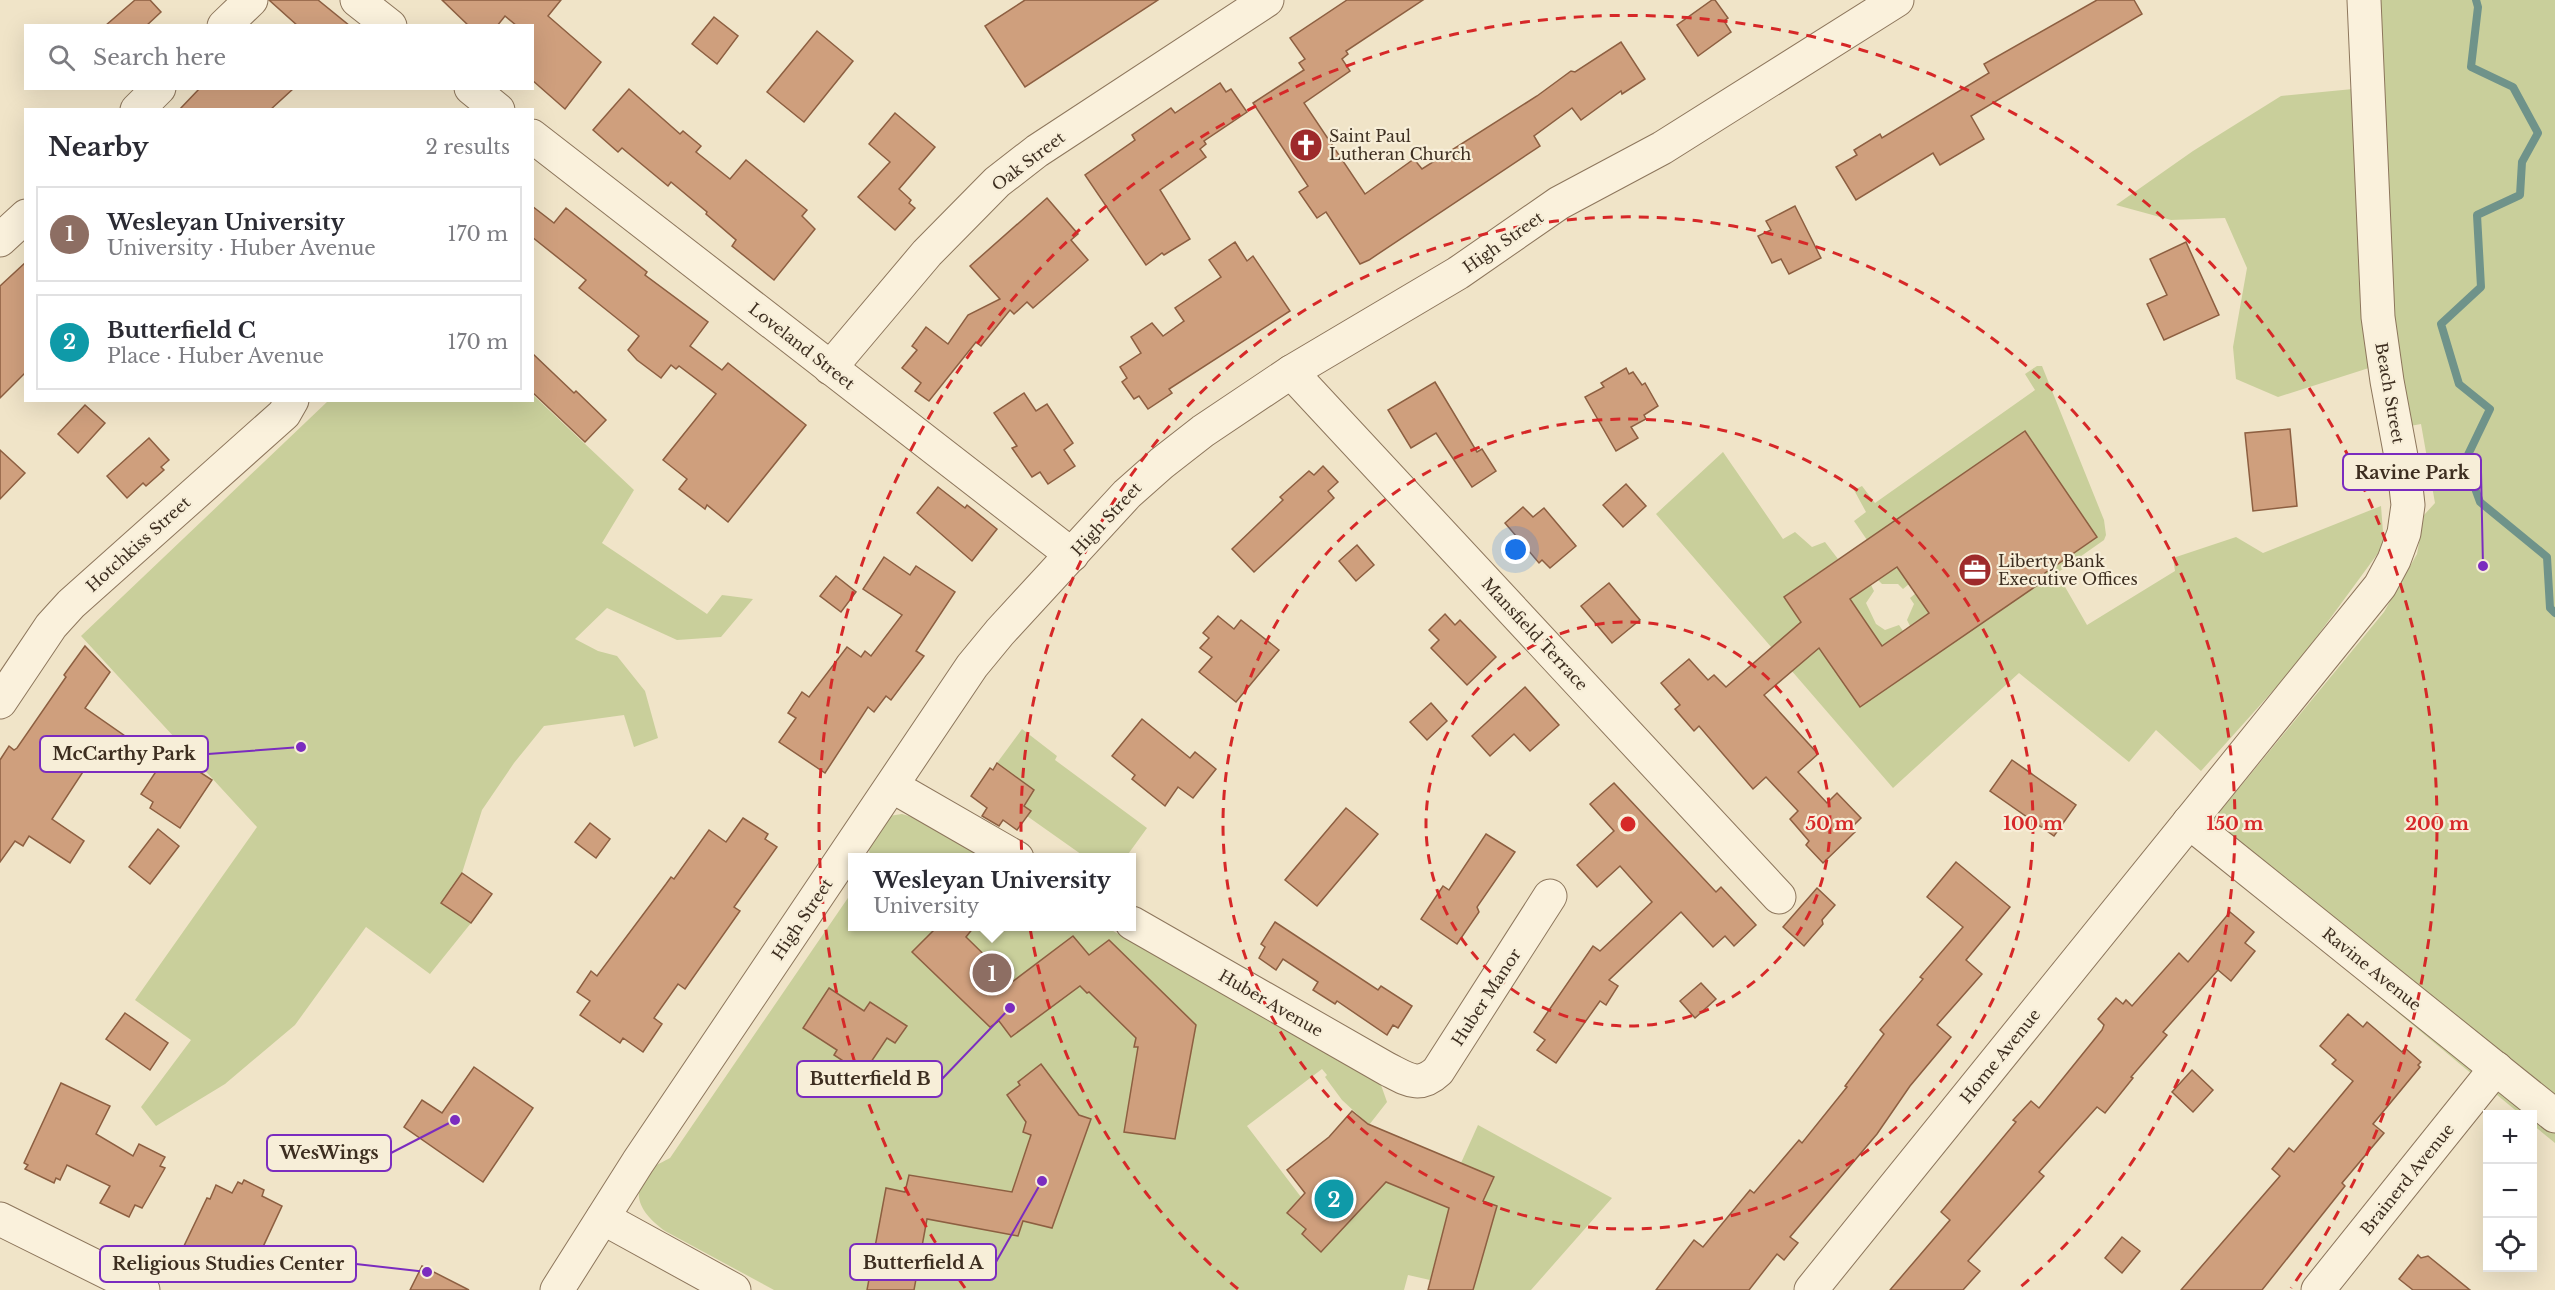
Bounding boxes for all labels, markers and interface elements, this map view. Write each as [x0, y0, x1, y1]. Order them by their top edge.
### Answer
search box [24, 24, 534, 90]
icon: search [45, 41, 78, 74]
text: Search here [93, 44, 226, 71]
place label: Saint Paul Lutheran Church [1329, 126, 1471, 164]
street label: Oak Street [988, 127, 1068, 195]
church icon: Saint Paul Lutheran Church [1288, 127, 1324, 163]
text: Nearby [48, 131, 149, 163]
text: 2 results [426, 135, 510, 159]
street label: High Street [1459, 207, 1547, 277]
text: Wesleyan University [107, 209, 345, 236]
text: 1 [65, 222, 74, 246]
text: 170 m [448, 222, 508, 246]
text: University · Huber Avenue [107, 236, 376, 260]
street label: Loveland Street [745, 298, 859, 394]
text: Butterfield C [107, 317, 256, 344]
text: 2 [63, 330, 76, 354]
text: 170 m [448, 330, 508, 354]
street label: Beach Street [2371, 341, 2409, 445]
text: Place · Huber Avenue [107, 344, 324, 368]
callout: Ravine Park [2343, 454, 2481, 490]
text: Ravine Park [2355, 462, 2470, 484]
street label: High Street [1067, 478, 1145, 560]
street label: Hotchkiss Street [82, 492, 194, 596]
your location [1501, 535, 1530, 564]
place label: Liberty Bank Executive Offices [1998, 551, 2138, 589]
office icon: Liberty Bank Executive Offices [1957, 552, 1993, 588]
street label: Mansfield Terrace [1478, 574, 1592, 694]
callout: McCarthy Park [40, 736, 208, 772]
text: McCarthy Park [52, 743, 197, 765]
text: 50 m [1806, 813, 1855, 835]
text: 100 m [2003, 813, 2063, 835]
text: 150 m [2207, 813, 2264, 835]
text: 200 m [2405, 813, 2469, 835]
centre of rings [1618, 814, 1638, 834]
popup [848, 853, 1136, 931]
text: Wesleyan University [873, 867, 1111, 894]
street label: High Street [768, 875, 836, 963]
text: University [873, 894, 979, 918]
street label: Ravine Avenue [2319, 923, 2425, 1015]
street label: Huber Manor [1447, 944, 1525, 1049]
pin: 1 [972, 950, 1012, 996]
street label: Huber Avenue [1215, 965, 1327, 1041]
street label: Home Avenue [1956, 1005, 2044, 1107]
callout: Butterfield B [797, 1061, 942, 1097]
text: Butterfield B [809, 1068, 931, 1090]
map controls [2483, 1110, 2537, 1272]
button: + [2483, 1110, 2537, 1164]
street label: Brainerd Avenue [2356, 1119, 2458, 1239]
callout: WesWings [267, 1135, 391, 1171]
text: WesWings [278, 1142, 379, 1164]
button: − [2483, 1164, 2537, 1218]
pin: 2 [1314, 1176, 1354, 1222]
button: locate [2483, 1218, 2537, 1272]
callout: Butterfield A [850, 1244, 996, 1280]
callout: Religious Studies Center [100, 1246, 356, 1282]
text: Butterfield A [863, 1252, 985, 1274]
text: Religious Studies Center [112, 1253, 344, 1275]

